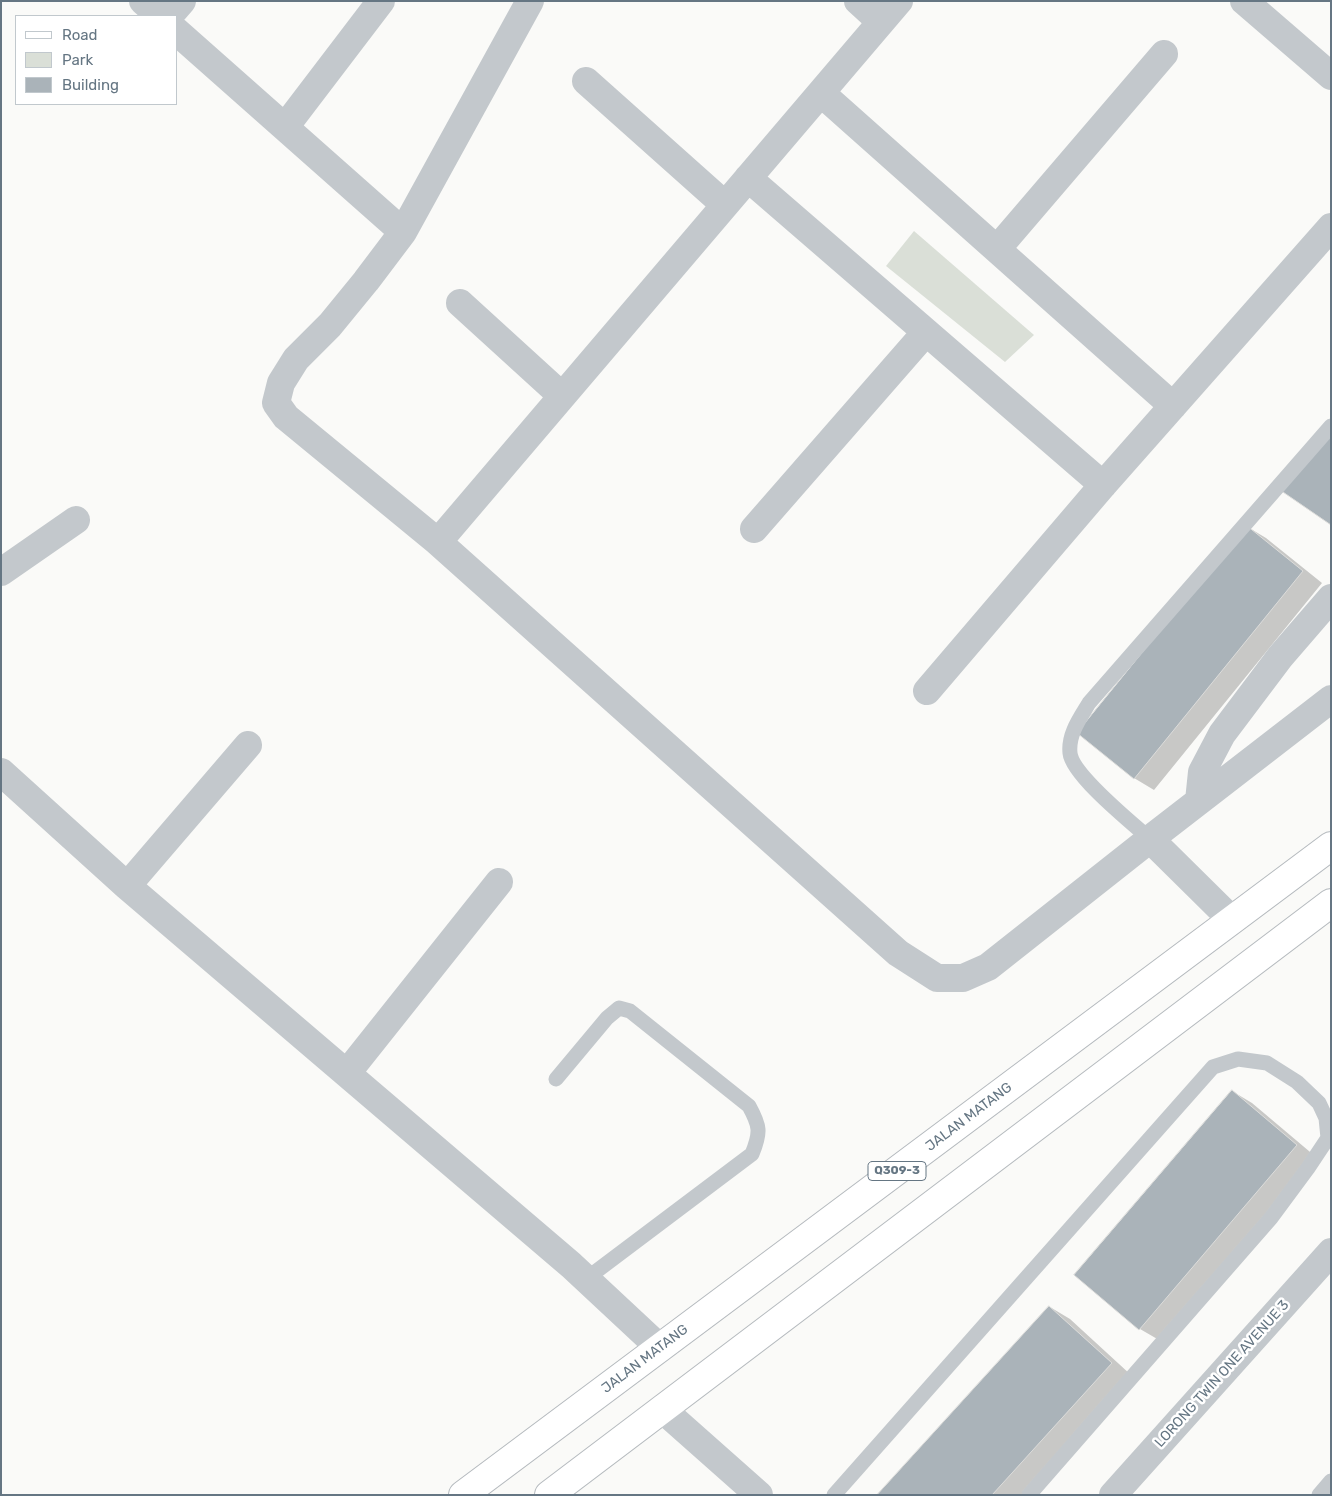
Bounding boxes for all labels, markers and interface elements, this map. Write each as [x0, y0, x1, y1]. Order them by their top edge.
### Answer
legend [15, 15, 178, 105]
text: Road [62, 26, 98, 44]
text: Park [62, 51, 93, 69]
text: Building [62, 76, 119, 94]
street label: JALAN MATANG [923, 1079, 1015, 1155]
road number: Q309-3 [868, 1162, 926, 1180]
street label: LORONG TWIN ONE AVENUE 3 [1151, 1297, 1293, 1451]
street label: JALAN MATANG [599, 1321, 691, 1397]

